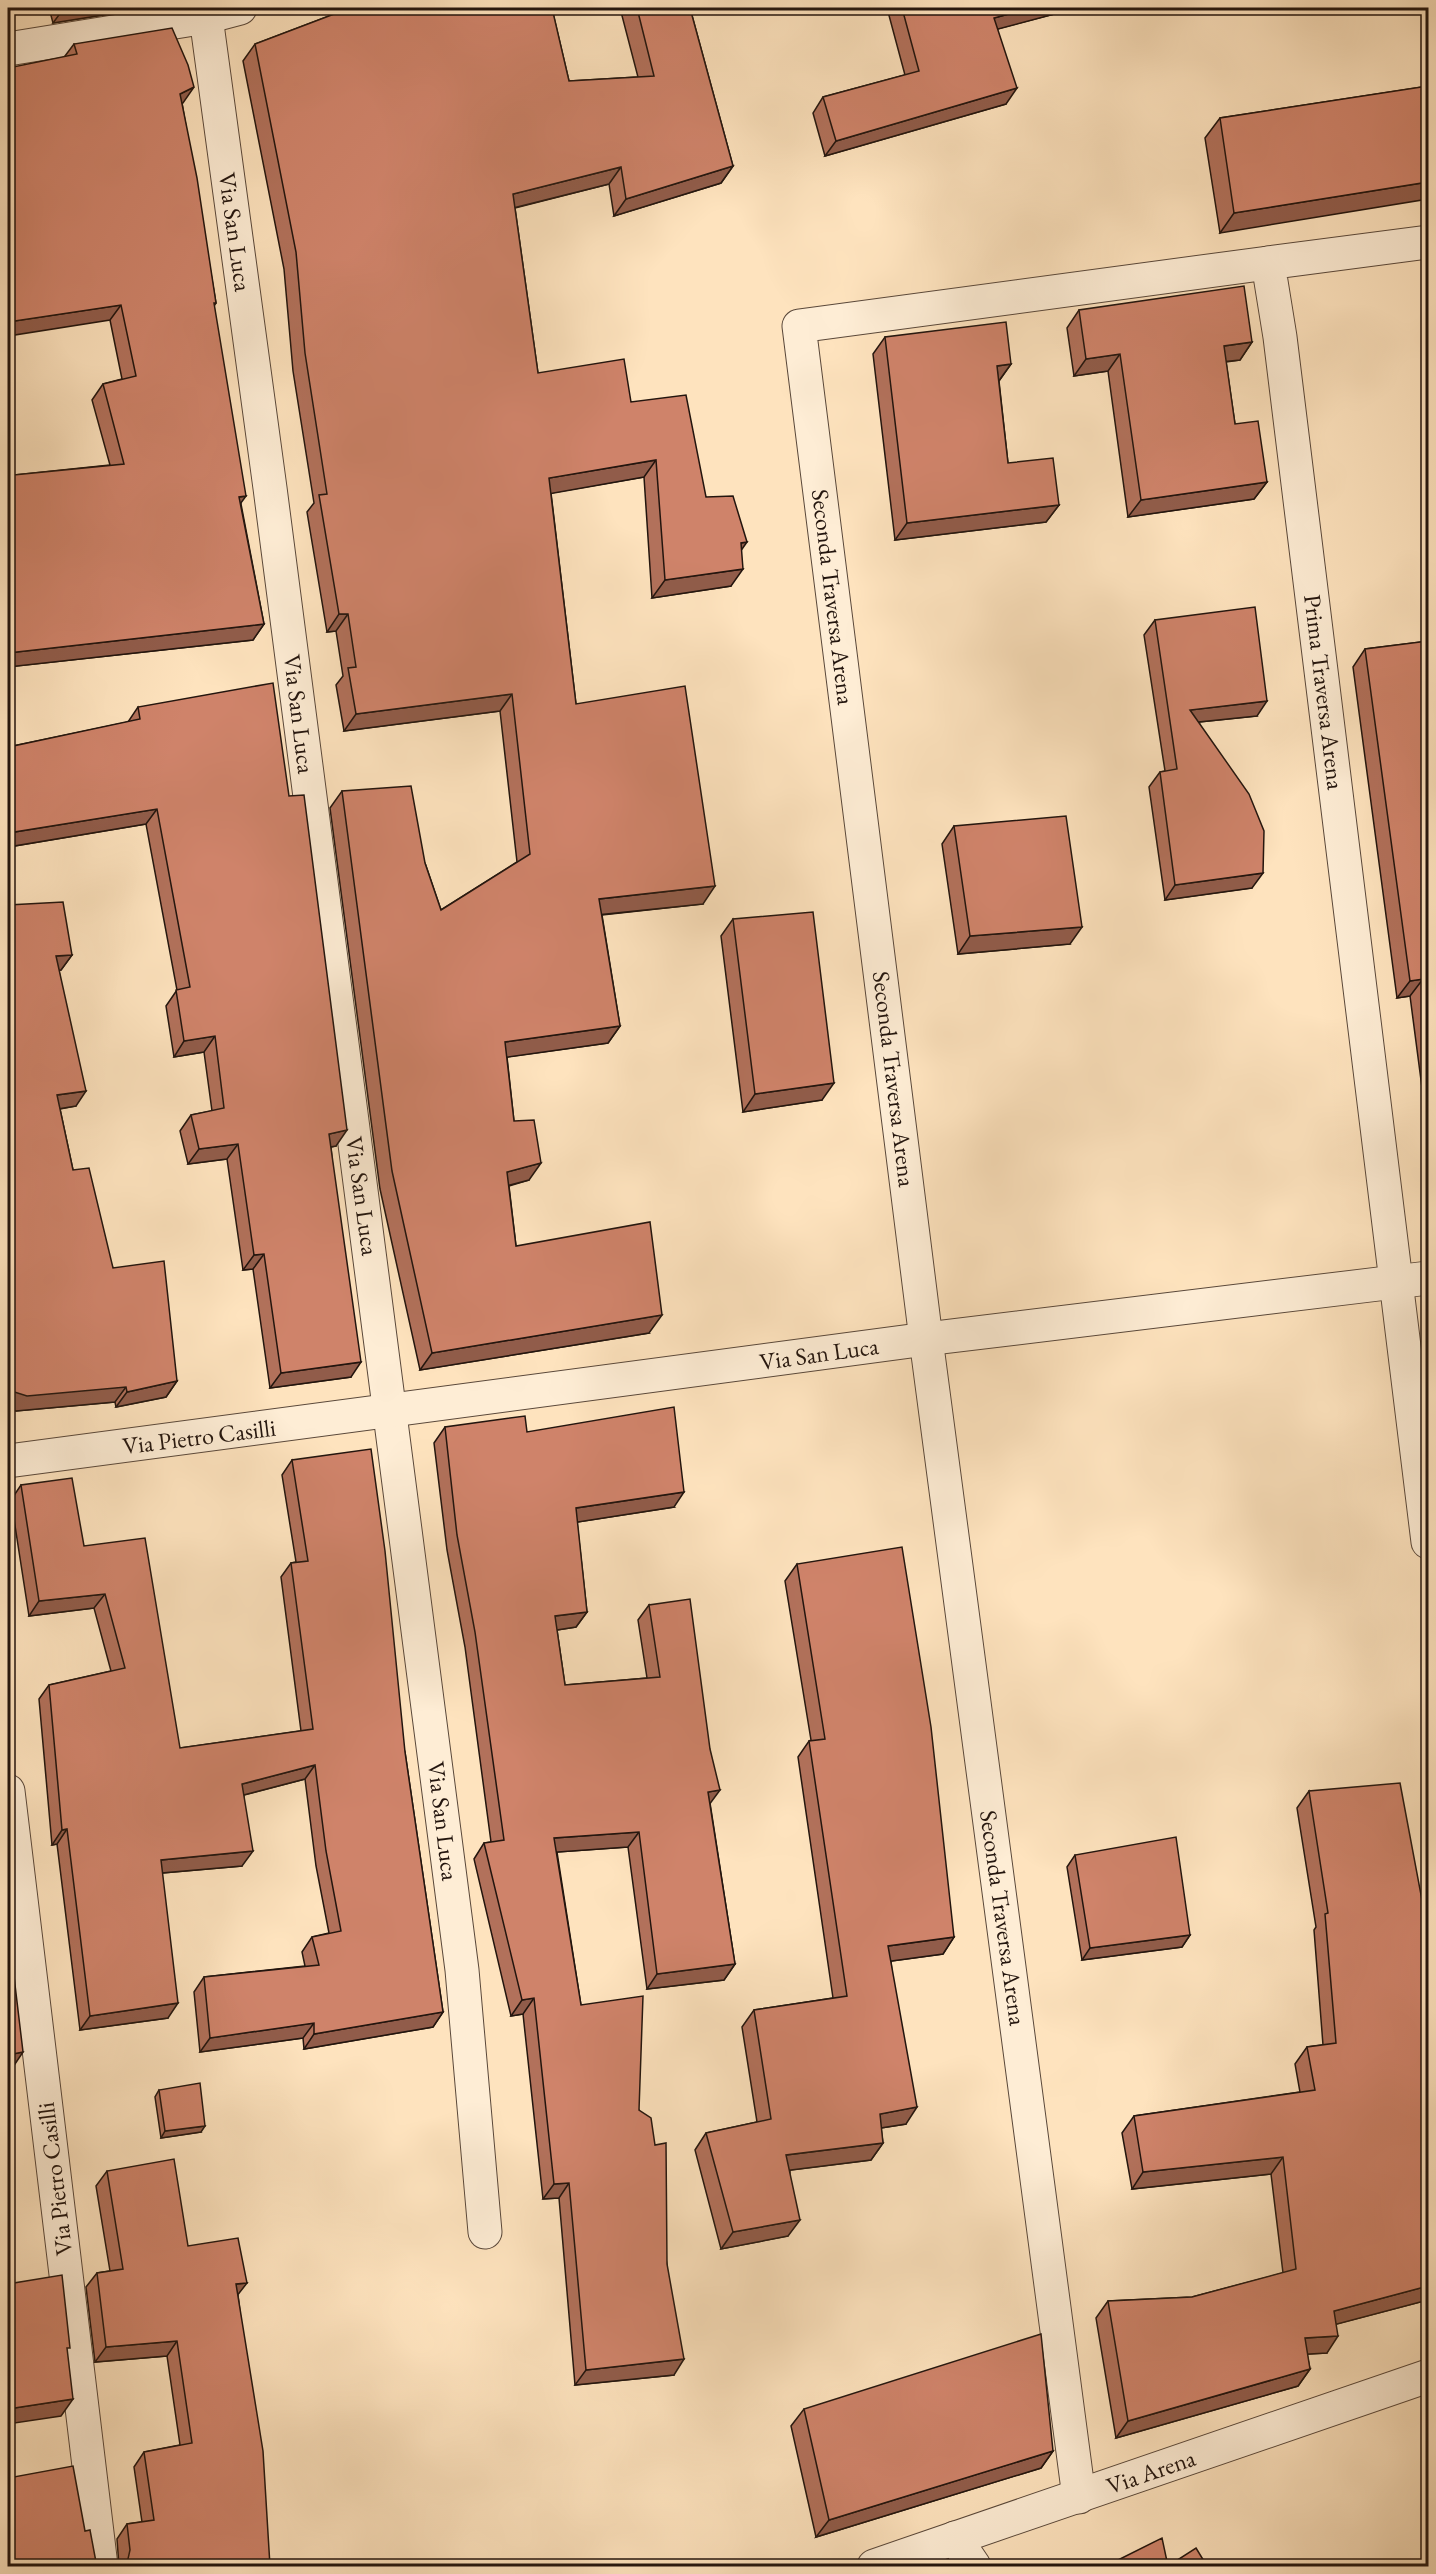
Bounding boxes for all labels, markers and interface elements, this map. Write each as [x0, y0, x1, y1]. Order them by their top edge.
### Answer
street label: Via San Luca [212, 170, 259, 294]
street label: Seconda Traversa Arena [805, 487, 862, 707]
street label: Prima Traversa Arena [1297, 592, 1352, 792]
street label: Via San Luca [277, 653, 322, 776]
street label: Seconda Traversa Arena [866, 969, 923, 1189]
street label: Via San Luca [339, 1134, 386, 1258]
street label: Via San Luca [757, 1330, 881, 1377]
street label: Via Pietro Casilli [120, 1412, 278, 1461]
street label: Via San Luca [421, 1760, 466, 1883]
street label: Seconda Traversa Arena [973, 1808, 1034, 2028]
street label: Via Pietro Casilli [30, 2100, 79, 2258]
street label: Via Arena [1102, 2442, 1200, 2501]

